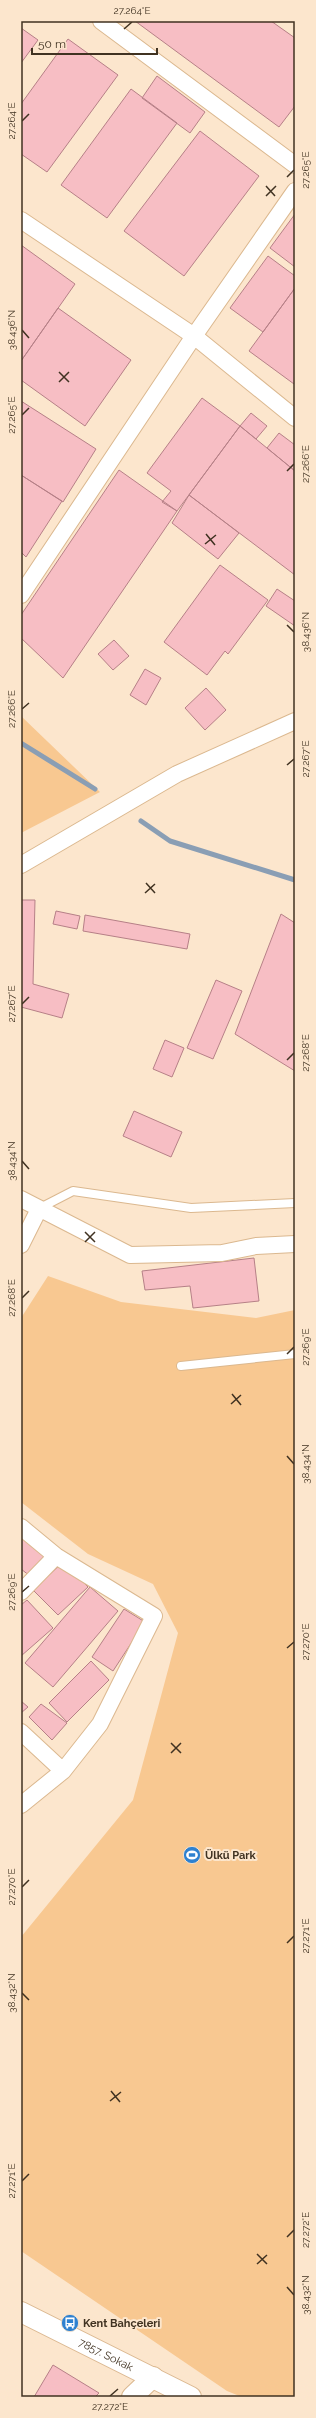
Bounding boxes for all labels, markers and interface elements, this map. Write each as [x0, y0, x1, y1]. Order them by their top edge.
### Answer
text: 27.264°E [113, 5, 151, 16]
scale bar [32, 30, 157, 56]
text: 50 m [38, 37, 66, 51]
text: 27.264°E [6, 102, 17, 140]
text: 27.265°E [300, 151, 311, 189]
text: 38.436°N [6, 310, 17, 350]
text: 27.265°E [6, 396, 17, 434]
text: 27.266°E [300, 445, 311, 483]
text: 38.436°N [300, 612, 311, 652]
text: 27.266°E [6, 690, 17, 728]
text: 27.267°E [300, 740, 311, 778]
text: 27.267°E [6, 985, 17, 1023]
text: 27.268°E [300, 1034, 311, 1072]
text: 38.434°N [6, 1141, 17, 1181]
text: 27.268°E [6, 1279, 17, 1317]
text: 27.269°E [300, 1328, 311, 1366]
text: 38.434°N [300, 1444, 311, 1484]
text: 27.269°E [6, 1573, 17, 1611]
text: 27.270°E [300, 1624, 311, 1660]
sports icon: Ülkü Park [182, 1845, 202, 1865]
place label: Ülkü Park [205, 1848, 257, 1862]
text: 27.270°E [6, 1869, 17, 1905]
text: 27.271°E [300, 1918, 311, 1954]
text: 38.432°N [6, 1973, 17, 2013]
text: 27.271°E [6, 2163, 17, 2199]
text: 27.272°E [300, 2212, 311, 2248]
text: 38.432°N [300, 2275, 311, 2315]
bus stop icon: Kent Bahçeleri [60, 2313, 80, 2333]
place label: Kent Bahçeleri [83, 2317, 161, 2330]
street label: 7857. Sokak [76, 2336, 135, 2374]
text: 27.272°E [92, 2401, 128, 2412]

